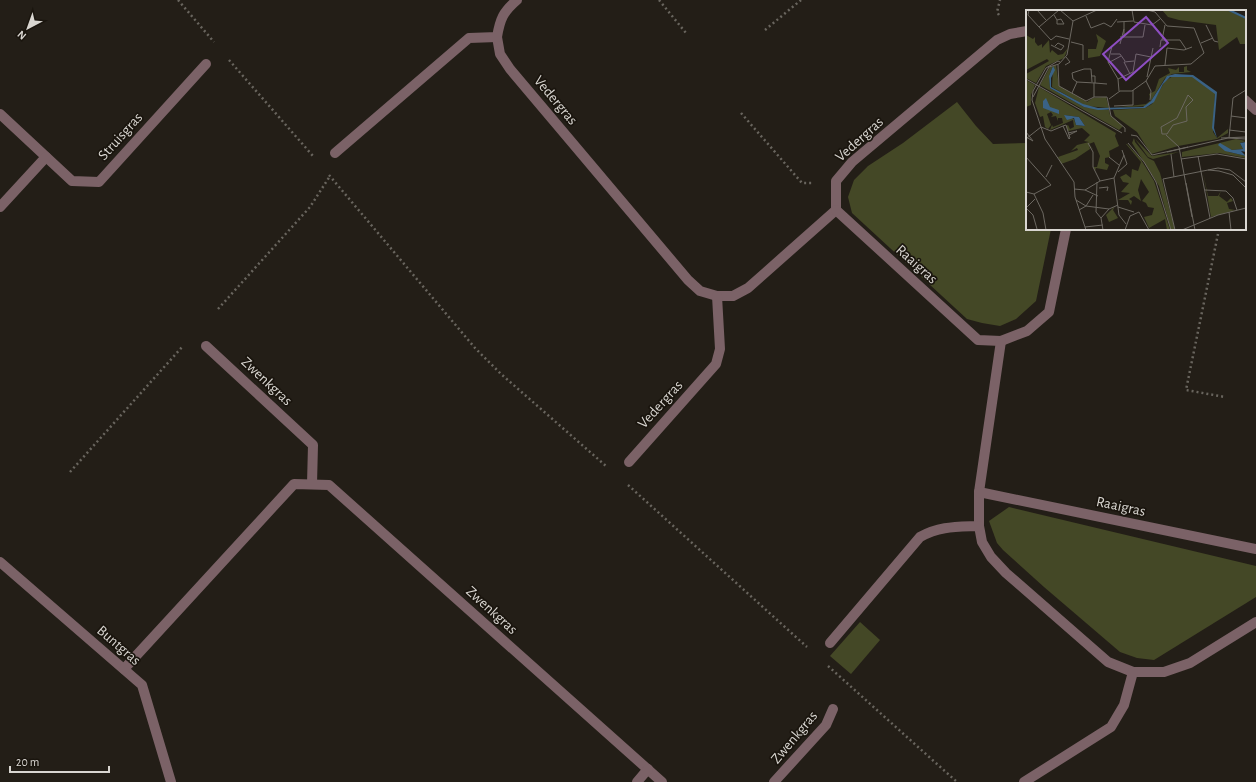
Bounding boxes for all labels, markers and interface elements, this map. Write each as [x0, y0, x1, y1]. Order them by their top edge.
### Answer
north arrow [8, 8, 48, 48]
inset map [1026, 10, 1246, 230]
text: N [15, 29, 28, 42]
street label: Vedergras [531, 73, 580, 128]
street label: Struisgras [95, 110, 145, 163]
street label: Vedergras [832, 114, 886, 165]
street label: Raaigras [893, 242, 940, 287]
street label: Zwenkgras [238, 354, 295, 408]
street label: Vedergras [635, 377, 686, 431]
street label: Raaigras [1095, 494, 1147, 519]
street label: Zwenkgras [463, 584, 520, 637]
street label: Buntgras [94, 623, 143, 668]
street label: Zwenkgras [768, 708, 820, 766]
scale bar [10, 748, 109, 774]
text: 20 m [16, 756, 39, 768]

